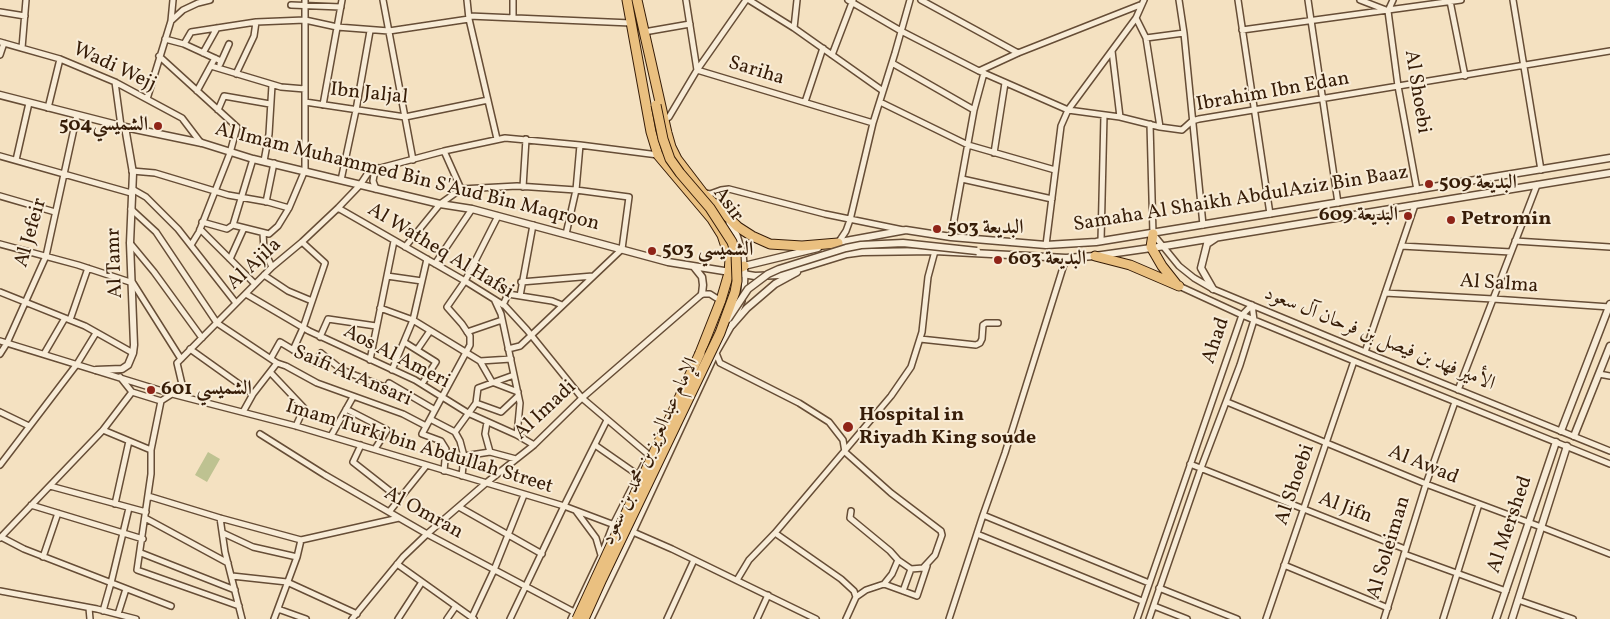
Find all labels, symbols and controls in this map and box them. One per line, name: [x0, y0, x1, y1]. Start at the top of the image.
street label: Wadi Wejj: [69, 38, 159, 98]
street label: Al Shoebi: [1398, 49, 1434, 135]
street label: Sariha: [725, 52, 787, 92]
street label: Ibrahim Ibn Edan: [1195, 68, 1351, 118]
street label: Ibn Jaljal: [329, 79, 409, 111]
place label: الشميسي504: [59, 114, 148, 138]
street label: Al Imam Muhammed Bin S'Aud Bin Maqroon: [212, 119, 602, 237]
marker: الشميسي504: [152, 120, 164, 132]
street label: Samaha Al Shaikh AbdulAziz Bin Baaz: [1072, 162, 1410, 238]
place label: البديعة 509: [1439, 172, 1517, 196]
marker: البديعة 509: [1423, 178, 1435, 190]
street label: Asir: [706, 183, 748, 227]
street label: Al Jefeir: [11, 196, 53, 270]
street label: Al Watheq Al Hafsi: [363, 199, 517, 305]
place label: البديعة 609: [1319, 204, 1398, 228]
place label: Petromin: [1461, 208, 1552, 232]
marker: البديعة 609: [1402, 210, 1414, 222]
marker: Petromin: [1445, 214, 1457, 226]
place label: البديعة 503: [947, 217, 1024, 241]
marker: البديعة 503: [931, 223, 943, 235]
street label: Al Tamr: [103, 227, 129, 299]
street label: Al Ajila: [223, 234, 287, 296]
place label: الشميسي 503: [662, 239, 753, 263]
marker: الشميسي 503: [646, 245, 658, 257]
place label: البديعة 603: [1008, 248, 1086, 272]
marker: البديعة 603: [992, 254, 1004, 266]
street label: Al Salma: [1459, 270, 1539, 300]
street label: الأمير فهد بن فيصل بن فرحان آل سعود: [1260, 283, 1498, 397]
street label: Ahad: [1198, 315, 1236, 367]
street label: Aos Al Ameri: [339, 321, 453, 395]
street label: Saifi Al Ansari: [289, 341, 415, 413]
street label: الإمام عبدالعزيز بن محمد بن سعود: [597, 354, 705, 550]
street label: Al Imadi: [510, 376, 582, 446]
place label: الشميسي 601: [161, 378, 252, 402]
marker: الشميسي 601: [145, 384, 157, 396]
street label: Imam Turki bin Abdullah Street: [282, 396, 556, 500]
place label: Hospital in Riyadh King soude: [859, 404, 1036, 451]
marker: Hospital in Riyadh King soude: [841, 420, 855, 434]
street label: Al Shoebi: [1271, 441, 1321, 529]
street label: Al Awad: [1384, 441, 1462, 491]
street label: Al Mershed: [1483, 473, 1539, 577]
street label: Al Omran: [379, 482, 467, 546]
street label: Al Jifn: [1315, 488, 1375, 530]
street label: Al Soleiman: [1363, 494, 1417, 602]

